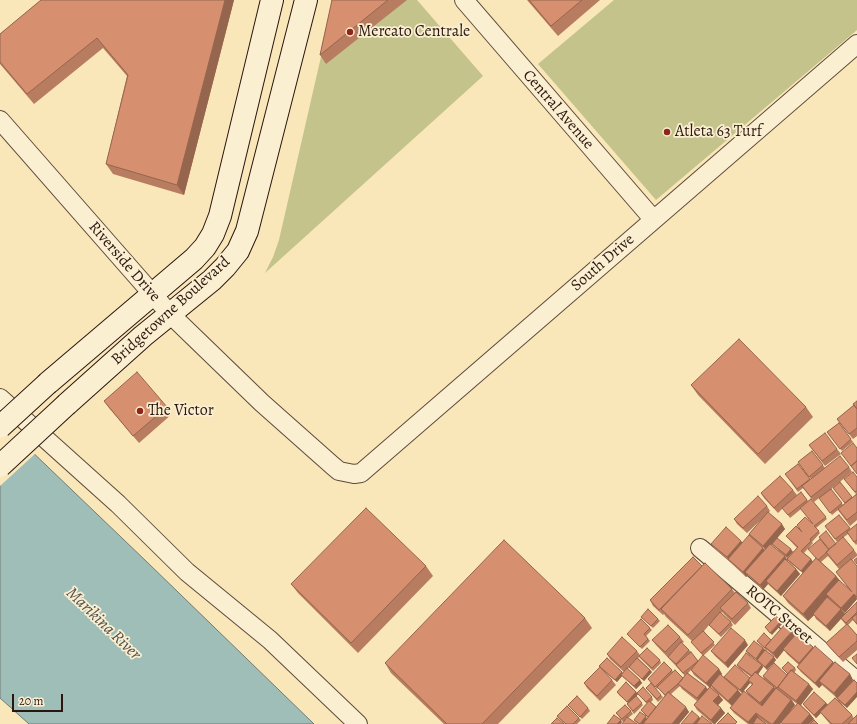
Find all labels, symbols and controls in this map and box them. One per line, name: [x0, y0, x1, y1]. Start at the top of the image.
place label: Mercato Centrale: [358, 22, 470, 42]
marker: Mercato Centrale: [345, 27, 355, 37]
street label: Central Avenue: [518, 66, 598, 154]
place label: Atleta 63 Turf: [675, 122, 762, 142]
marker: Atleta 63 Turf: [662, 127, 672, 137]
street label: Riverside Drive: [84, 218, 164, 306]
street label: South Drive: [567, 230, 639, 296]
street label: Bridgetowne Boulevard: [108, 253, 234, 369]
place label: The Victor: [148, 401, 214, 421]
marker: The Victor: [135, 406, 145, 416]
street label: ROTC Street: [742, 581, 816, 649]
water label: Marikina River: [61, 583, 145, 665]
scale bar: [14, 686, 65, 712]
text: 20 m: [19, 693, 43, 709]

